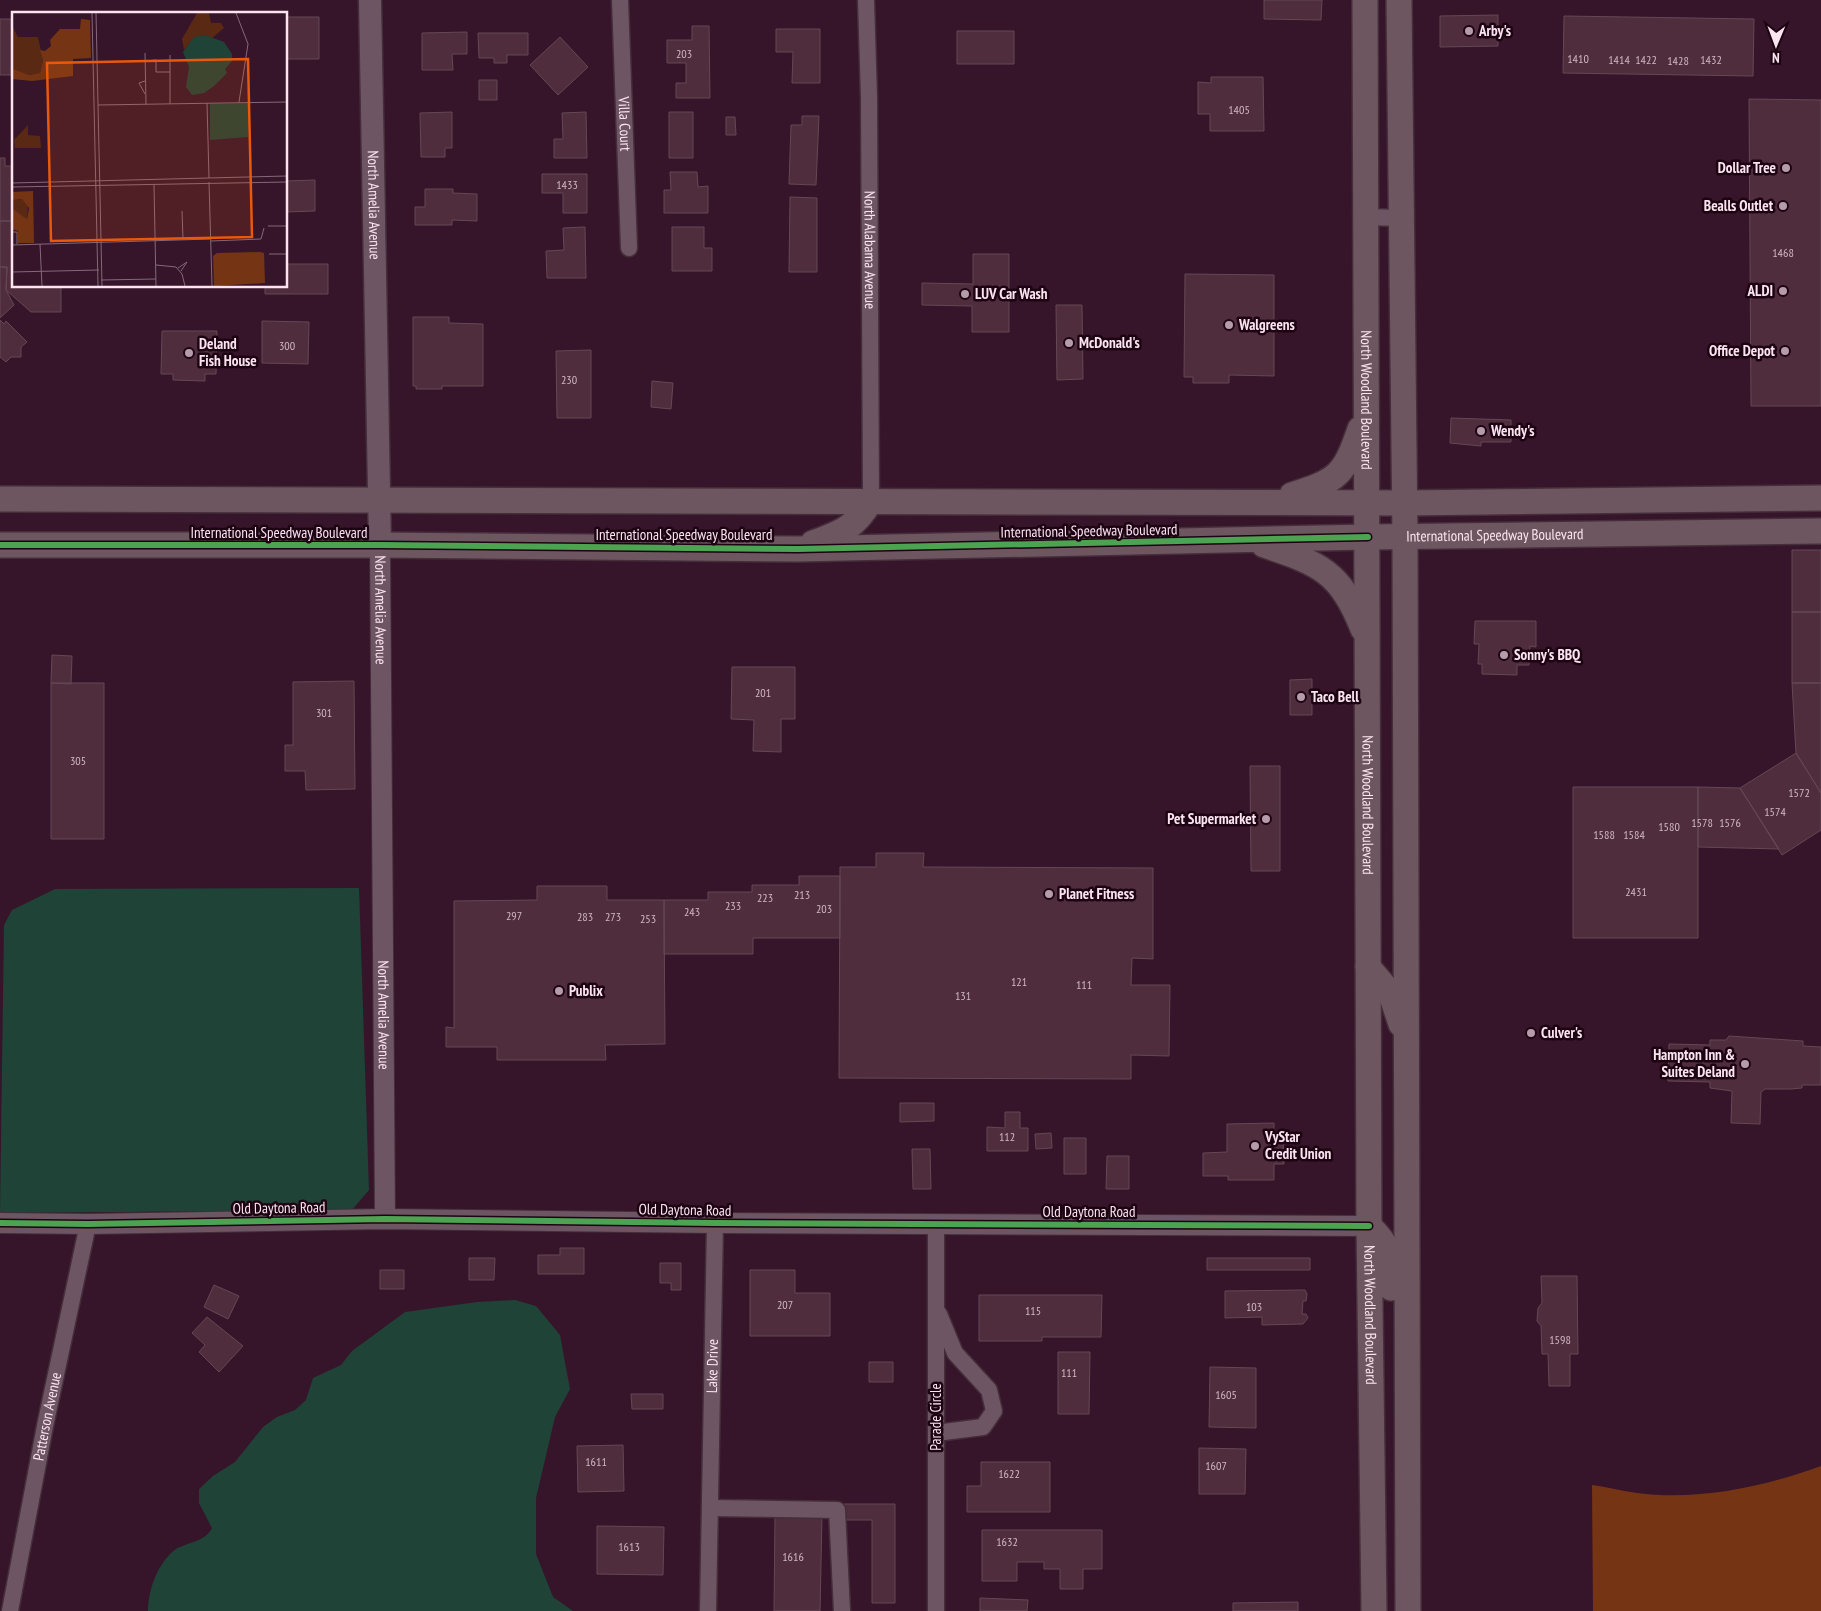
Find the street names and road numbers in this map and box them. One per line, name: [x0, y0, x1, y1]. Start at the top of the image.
street label: Villa Court: [614, 95, 635, 151]
street label: North Amelia Avenue: [364, 150, 385, 260]
street label: North Alabama Avenue: [860, 191, 880, 309]
street label: North Woodland Boulevard: [1357, 330, 1377, 470]
street label: International Speedway Boulevard: [1000, 519, 1178, 542]
street label: International Speedway Boulevard: [191, 523, 367, 542]
street label: International Speedway Boulevard: [1406, 524, 1584, 545]
street label: International Speedway Boulevard: [596, 525, 772, 544]
street label: North Amelia Avenue: [371, 555, 391, 665]
street label: North Woodland Boulevard: [1358, 735, 1378, 875]
street label: North Amelia Avenue: [374, 960, 394, 1070]
street label: Old Daytona Road: [232, 1197, 326, 1218]
street label: Old Daytona Road: [638, 1199, 732, 1220]
street label: Old Daytona Road: [1043, 1202, 1135, 1221]
street label: North Woodland Boulevard: [1360, 1245, 1381, 1385]
street label: Lake Drive: [702, 1339, 722, 1393]
street label: Patterson Avenue: [29, 1370, 65, 1462]
street label: Parade Circle: [926, 1383, 945, 1451]

